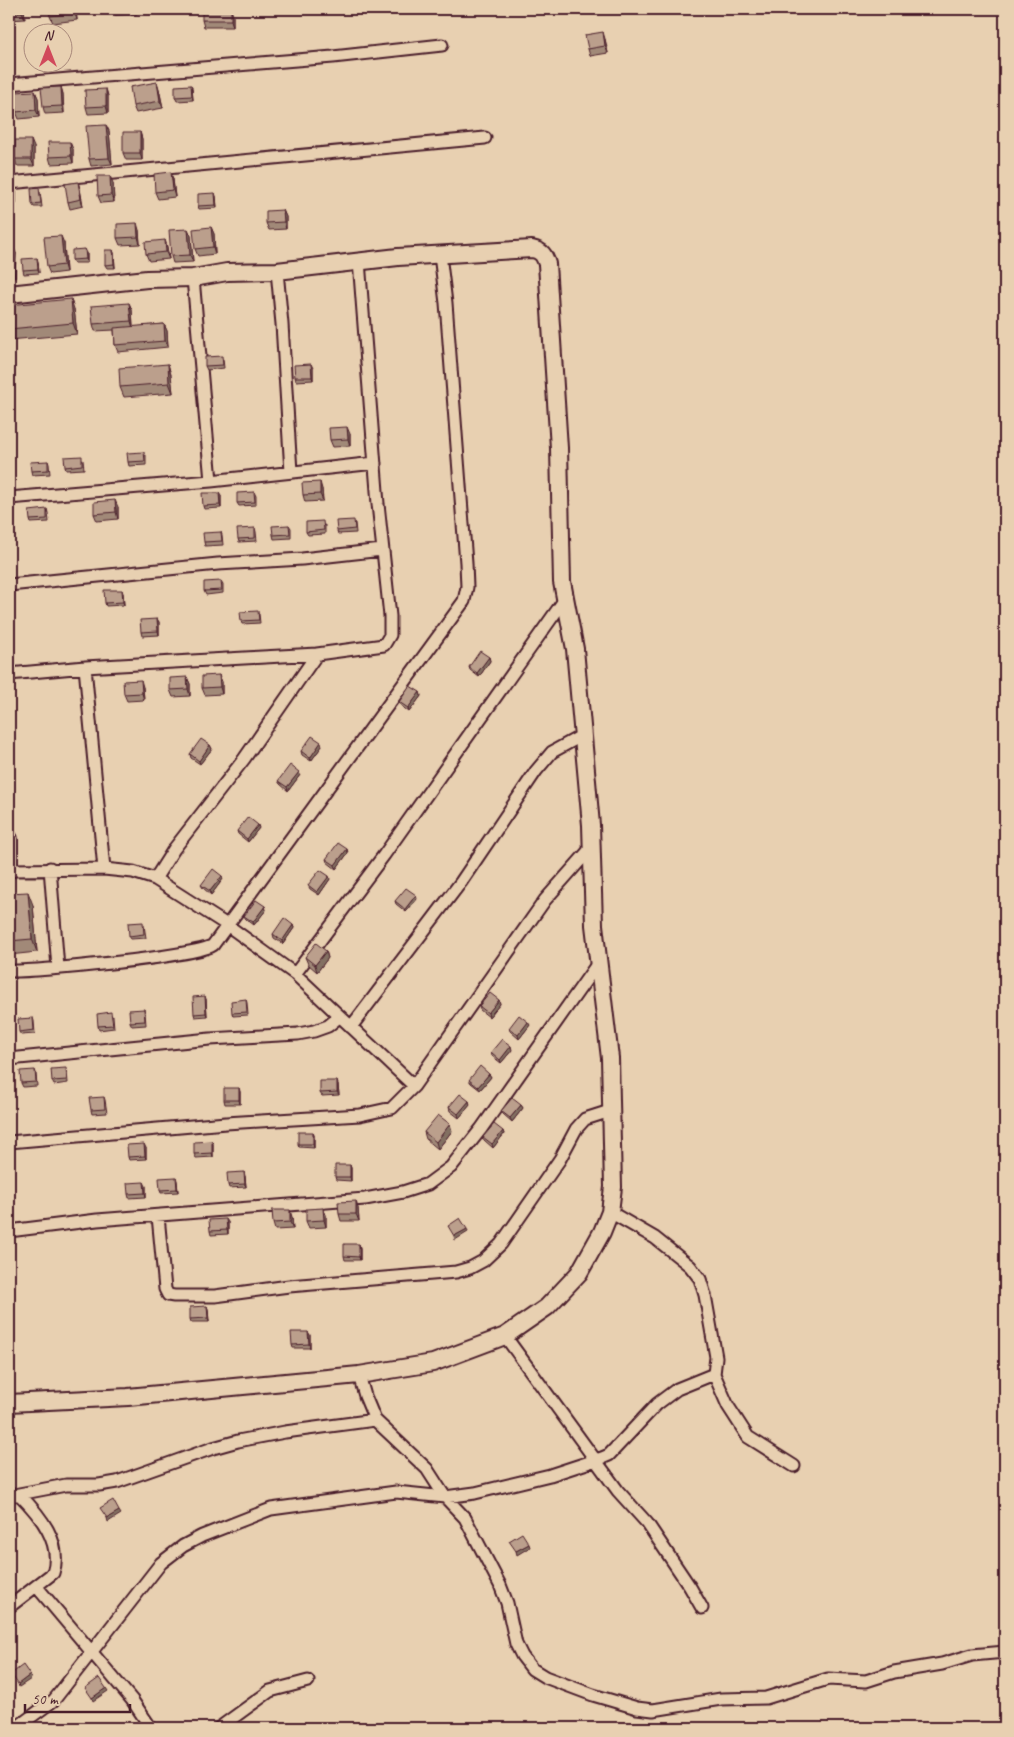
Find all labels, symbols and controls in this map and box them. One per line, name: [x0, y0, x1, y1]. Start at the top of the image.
north arrow: [22, 22, 72, 72]
text: N: [44, 27, 55, 44]
scale bar: [25, 1682, 130, 1714]
text: 50 m: [32, 1690, 59, 1709]

